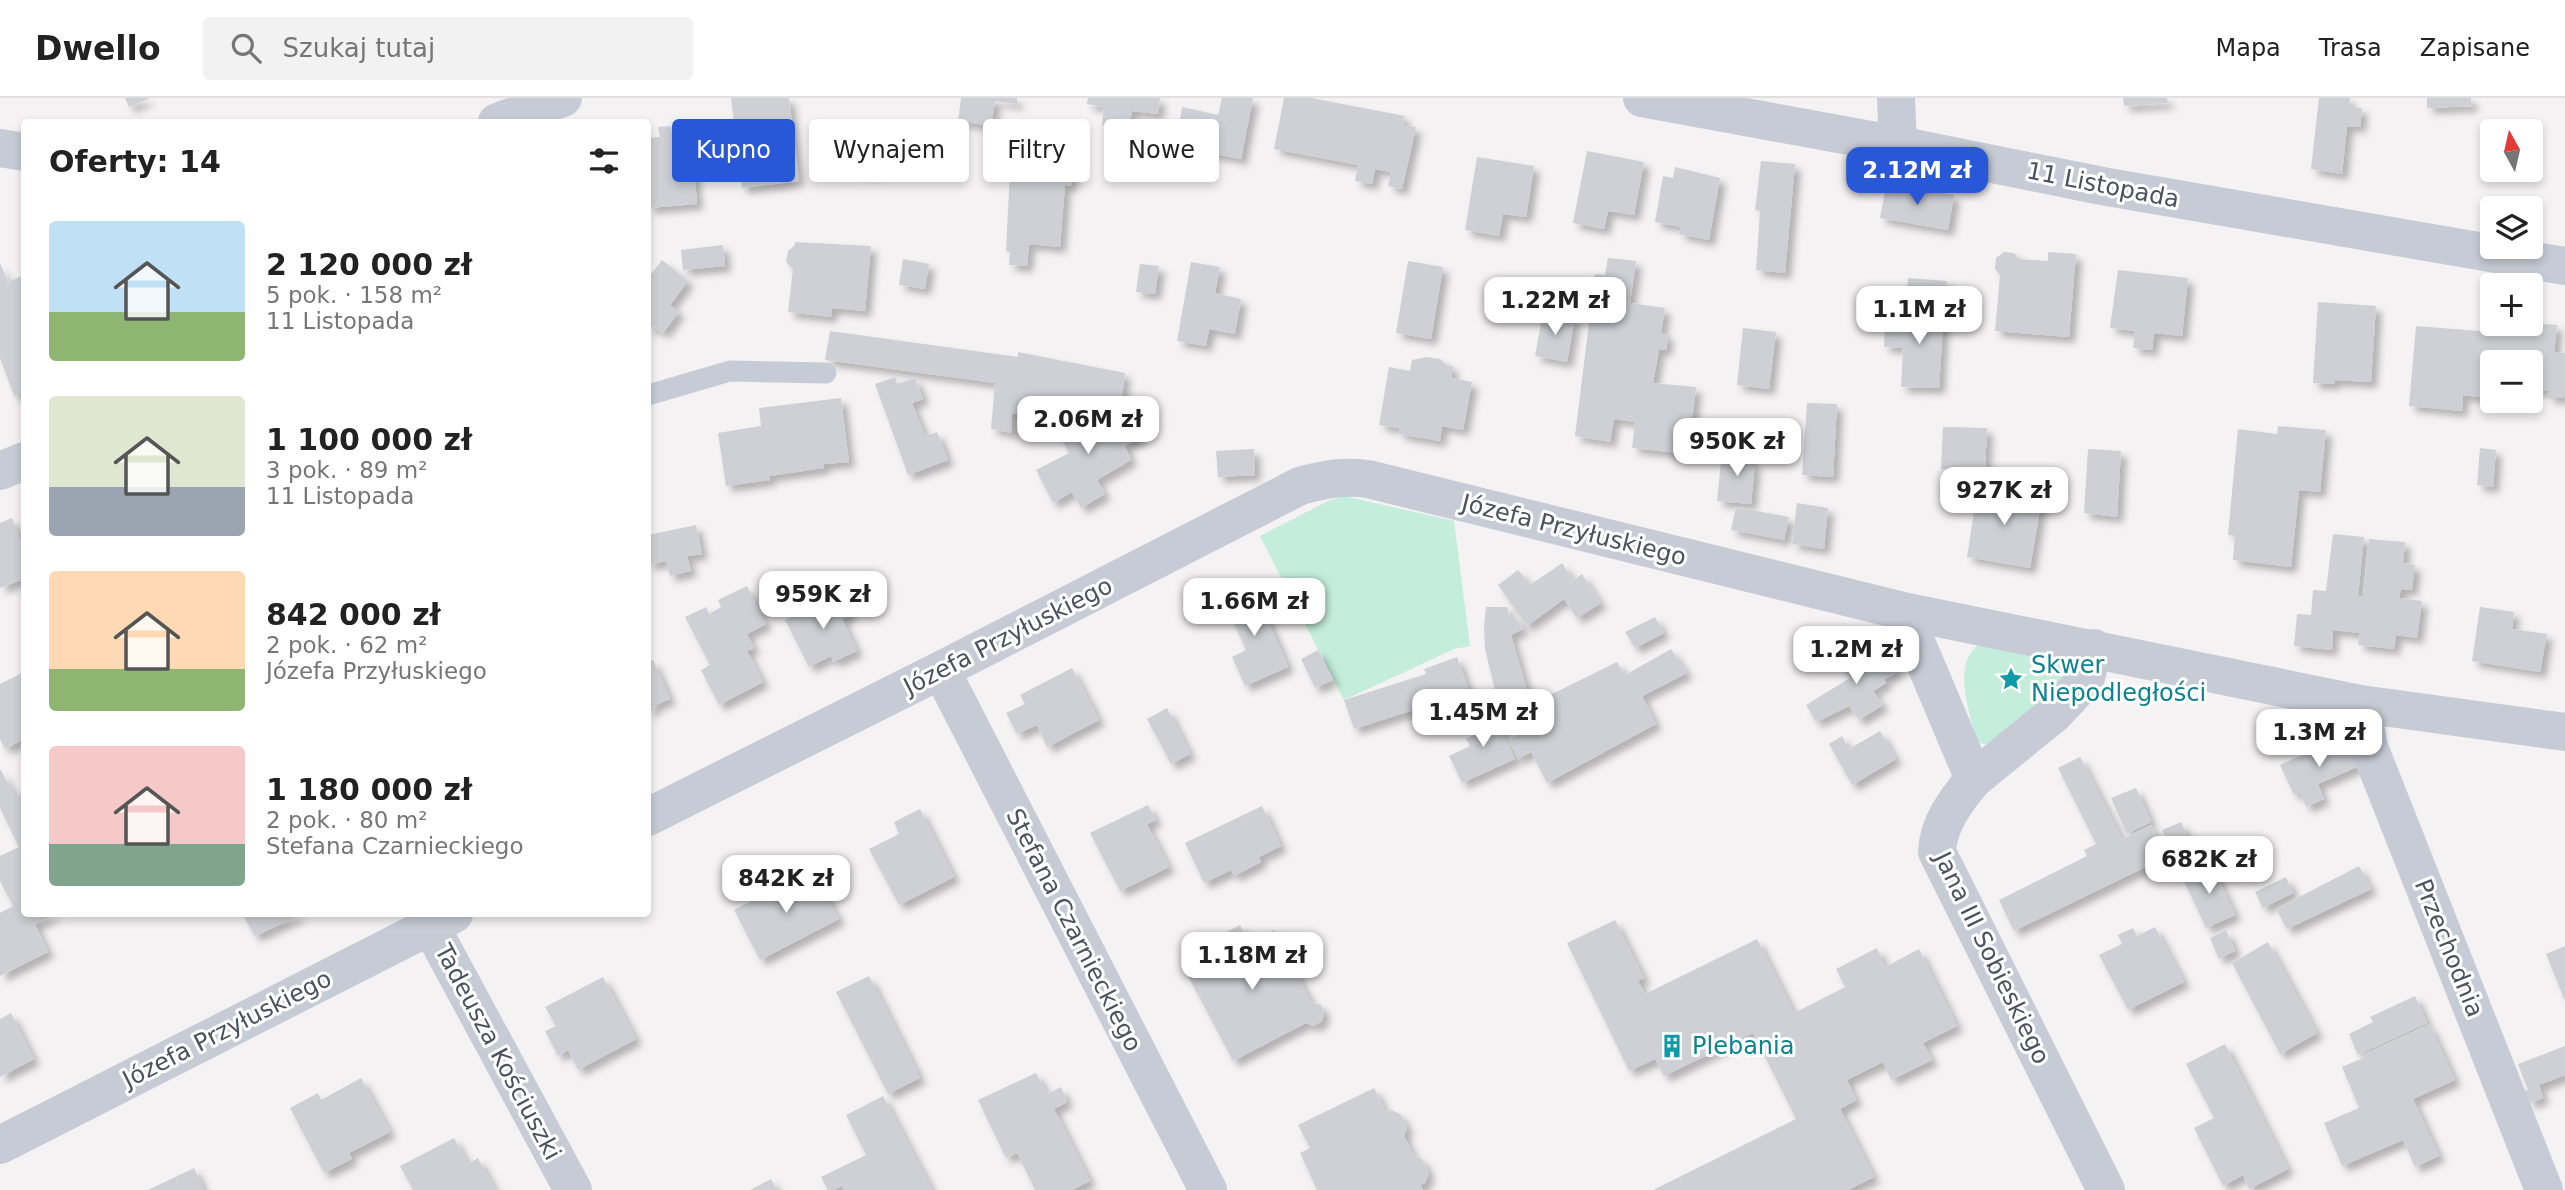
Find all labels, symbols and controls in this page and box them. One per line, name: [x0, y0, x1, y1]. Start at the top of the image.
search box: [203, 17, 693, 80]
text: Dwello: [35, 29, 161, 68]
icon: search: [227, 29, 265, 67]
text: Szukaj tutaj: [283, 33, 435, 63]
text: Mapa: [2215, 34, 2281, 62]
text: Trasa: [2319, 34, 2382, 62]
text: Zapisane: [2420, 34, 2530, 62]
chip: Kupno: [672, 119, 795, 182]
chip: Wynajem: [809, 119, 969, 182]
chip: Filtry: [983, 119, 1090, 182]
chip: Nowe: [1104, 119, 1219, 182]
north arrow: [2480, 119, 2543, 182]
map controls: [2480, 119, 2543, 413]
icon: filters: [585, 142, 623, 180]
text: Oferty: 14: [49, 144, 221, 179]
pin: 2.12M zł: [1845, 148, 1989, 207]
street label: 11 Listopada: [2024, 156, 2182, 214]
text: 2.12M zł: [1862, 157, 1972, 183]
button: layers: [2480, 196, 2543, 259]
text: 2 120 000 zł: [266, 247, 472, 282]
icon: home: [105, 249, 189, 333]
button: +: [2480, 273, 2543, 336]
pin: 1.22M zł: [1483, 278, 1627, 337]
text: 5 pok. · 158 m²: [266, 282, 442, 308]
pin: 1.1M zł: [1854, 286, 1984, 346]
text: 1.22M zł: [1500, 287, 1610, 313]
text: 1.1M zł: [1872, 296, 1966, 322]
text: 11 Listopada: [266, 308, 414, 334]
button: −: [2480, 350, 2543, 413]
pin: 2.06M zł: [1016, 396, 1160, 456]
text: 2.06M zł: [1033, 406, 1143, 432]
pin: 950K zł: [1672, 418, 1802, 478]
text: 1 100 000 zł: [266, 422, 472, 457]
icon: home: [105, 424, 189, 508]
text: 950K zł: [1689, 428, 1785, 454]
text: 3 pok. · 89 m²: [266, 457, 427, 483]
pin: 927K zł: [1939, 468, 2069, 527]
text: 927K zł: [1956, 477, 2052, 503]
text: 11 Listopada: [266, 483, 414, 509]
street label: Józefa Przyłuskiego: [1457, 488, 1689, 571]
street label: Józefa Przyłuskiego: [897, 571, 1117, 702]
pin: 959K zł: [758, 572, 888, 631]
pin: 1.66M zł: [1182, 578, 1326, 638]
text: 959K zł: [775, 581, 871, 607]
text: 1.66M zł: [1199, 588, 1309, 614]
text: 842 000 zł: [266, 597, 441, 632]
icon: home: [105, 599, 189, 683]
pin: 1.2M zł: [1791, 626, 1921, 686]
text: 2 pok. · 62 m²: [266, 632, 427, 658]
text: 1.2M zł: [1809, 636, 1903, 662]
place label: Skwer Niepodległości: [2031, 651, 2206, 707]
text: Józefa Przyłuskiego: [266, 658, 487, 684]
place icon: Skwer Niepodległości: [1997, 665, 2025, 693]
pin: 1.45M zł: [1411, 690, 1555, 749]
text: 1.45M zł: [1428, 699, 1538, 725]
pin: 1.3M zł: [2254, 710, 2384, 769]
text: 1.3M zł: [2272, 719, 2366, 745]
text: 1 180 000 zł: [266, 772, 472, 807]
icon: home: [105, 774, 189, 858]
street label: Stefana Czarnieckiego: [1001, 804, 1147, 1056]
text: 2 pok. · 80 m²: [266, 807, 427, 833]
text: Stefana Czarnieckiego: [266, 833, 524, 859]
pin: 682K zł: [2144, 836, 2274, 896]
street label: Jana III Sobieskiego: [1928, 846, 2056, 1069]
text: 682K zł: [2161, 846, 2257, 872]
pin: 842K zł: [721, 856, 851, 915]
text: 842K zł: [738, 865, 834, 891]
street label: Przechodnia: [2409, 875, 2489, 1021]
pin: 1.18M zł: [1180, 932, 1324, 992]
street label: Tadeusza Kościuszki: [429, 938, 567, 1165]
text: 1.18M zł: [1197, 942, 1307, 968]
street label: Józefa Przyłuskiego: [116, 964, 336, 1095]
building icon: Plebania: [1658, 1032, 1686, 1060]
place label: Plebania: [1692, 1032, 1794, 1060]

